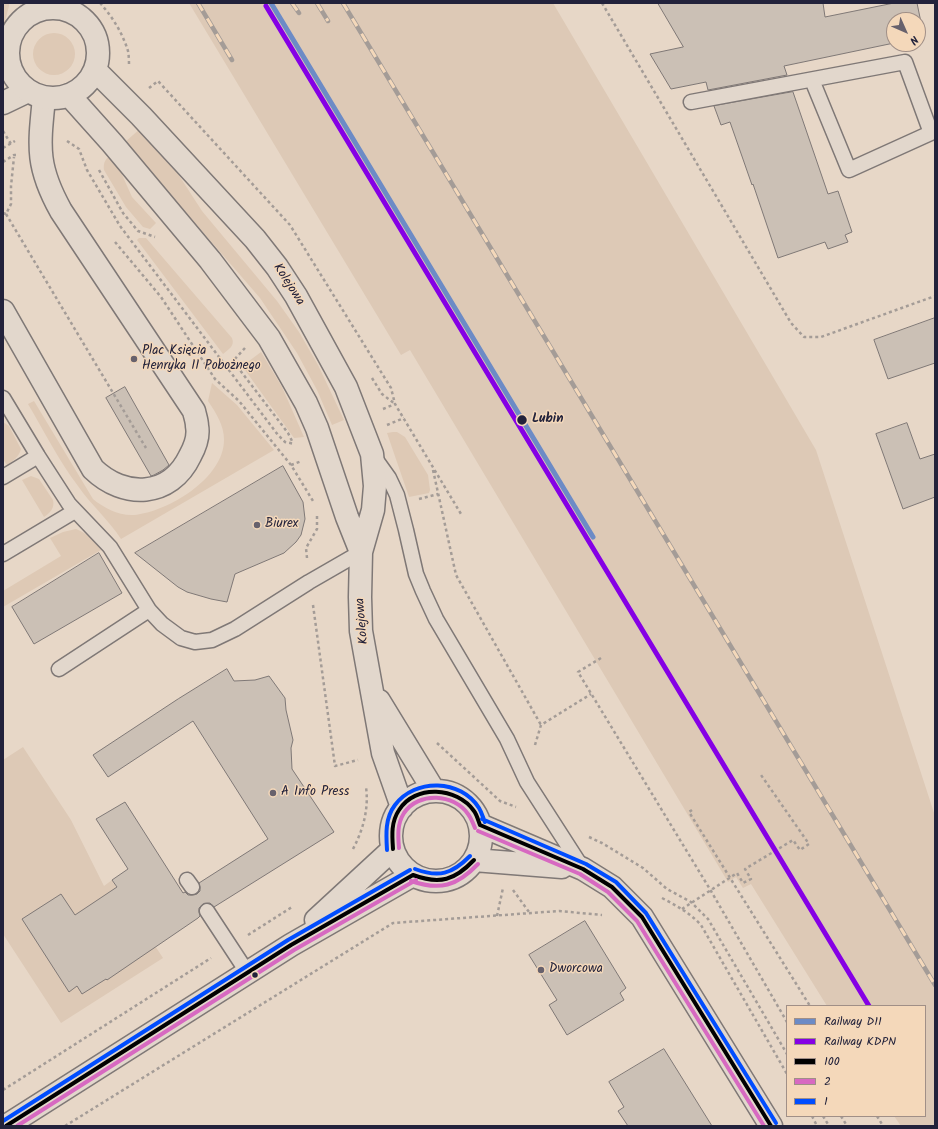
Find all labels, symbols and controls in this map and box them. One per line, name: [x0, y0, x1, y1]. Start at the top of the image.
north arrow: [886, 12, 926, 52]
text: N: [905, 31, 923, 49]
street label: Kolejowa: [269, 261, 307, 309]
place label: Plac Księcia Henryka II Pobożnego: [142, 344, 261, 375]
marker: Plac Księcia Henryka II Pobożnego: [129, 354, 139, 364]
place label: Lubin: [532, 412, 563, 428]
marker: Lubin: [515, 413, 529, 427]
place label: Biurex: [265, 517, 298, 533]
marker: Biurex: [252, 520, 262, 530]
street label: Kolejowa: [353, 597, 373, 645]
place label: A Info Press: [281, 785, 349, 801]
marker: A Info Press: [268, 788, 278, 798]
place label: Dworcowa: [549, 962, 603, 978]
marker: Dworcowa: [536, 965, 546, 975]
unlabelled marker: [250, 970, 260, 980]
legend: [786, 1005, 926, 1117]
text: Railway D11: [824, 1012, 882, 1031]
text: Railway KDPN: [824, 1032, 896, 1051]
text: 100: [824, 1052, 840, 1071]
text: 2: [824, 1072, 831, 1091]
text: 1: [824, 1092, 828, 1111]

